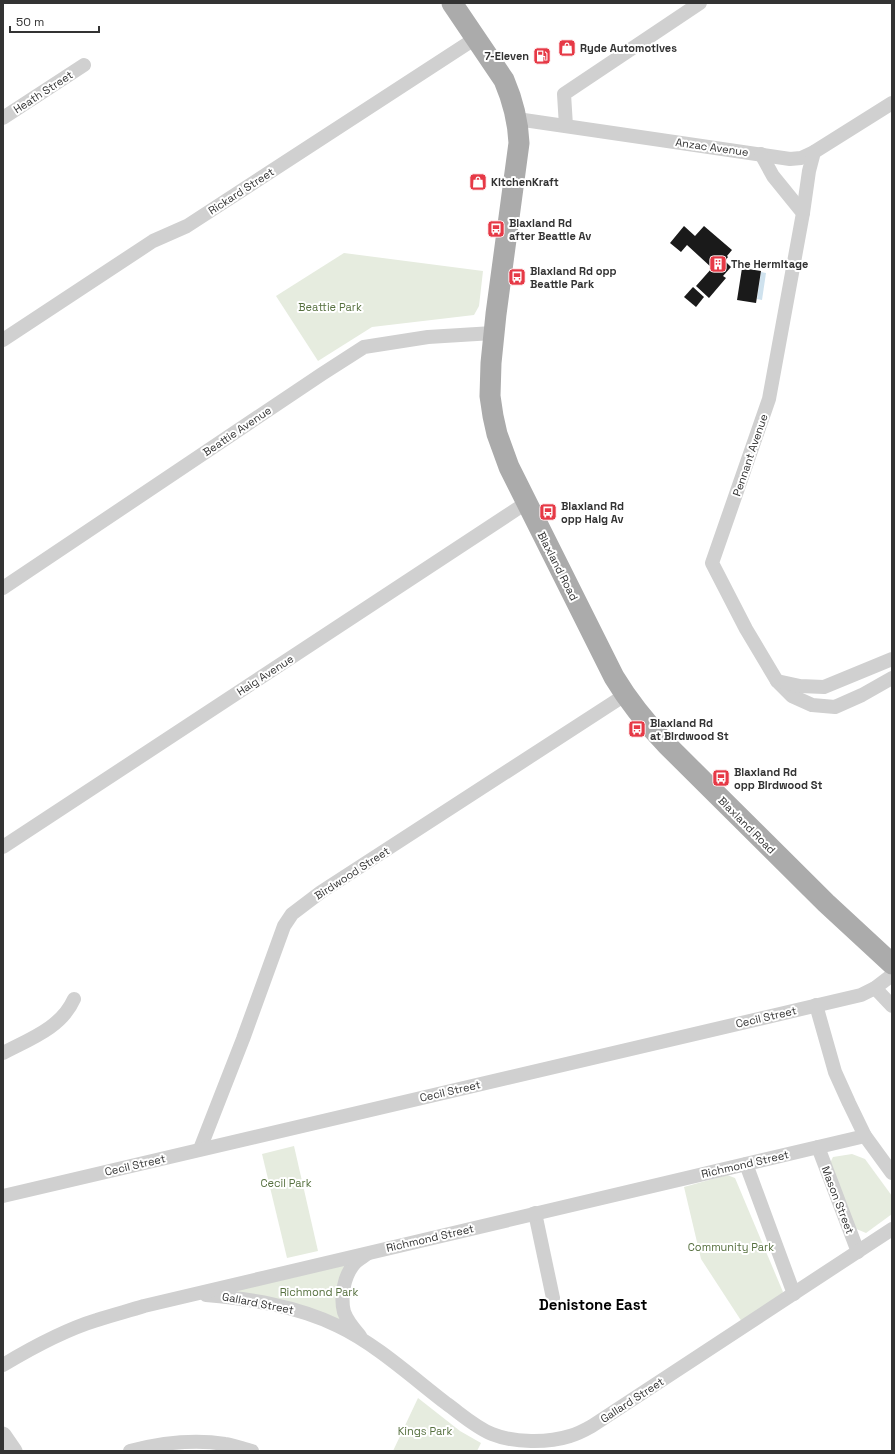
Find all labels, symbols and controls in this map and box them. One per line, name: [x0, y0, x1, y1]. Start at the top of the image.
scale bar: [10, 8, 99, 34]
text: 50 m: [16, 14, 44, 30]
shop icon: Ryde Automotives: [557, 38, 577, 58]
place label: Ryde Automotives: [580, 41, 677, 55]
fuel station icon: 7-Eleven: [532, 46, 552, 66]
place label: 7-Eleven: [484, 49, 529, 63]
street label: Heath Street: [11, 68, 75, 116]
street label: Anzac Avenue: [675, 135, 749, 159]
street label: Rickard Street: [205, 164, 277, 218]
shop icon: KitchenKraft: [468, 172, 488, 192]
place label: KitchenKraft: [491, 175, 559, 189]
place label: Blaxland Rd after Beattie Av: [509, 216, 591, 243]
bus stop icon: Blaxland Rd after Beattie Av: [486, 219, 506, 239]
building icon: The Hermitage: [708, 254, 728, 274]
place label: The Hermitage: [731, 257, 808, 271]
place label: Blaxland Rd opp Beattie Park: [530, 264, 617, 291]
bus stop icon: Blaxland Rd opp Beattie Park: [507, 267, 527, 287]
park label: Beattie Park: [298, 300, 362, 314]
street label: Beattie Avenue: [200, 403, 274, 459]
street label: Pennant Avenue: [729, 412, 771, 498]
place label: Blaxland Rd opp Haig Av: [561, 499, 624, 526]
bus stop icon: Blaxland Rd opp Haig Av: [538, 502, 558, 522]
street label: Blaxland Road: [535, 529, 581, 603]
street label: Haig Avenue: [234, 651, 296, 699]
place label: Blaxland Rd at Birdwood St: [650, 716, 729, 743]
bus stop icon: Blaxland Rd at Birdwood St: [627, 719, 647, 739]
place label: Blaxland Rd opp Birdwood St: [734, 765, 823, 792]
bus stop icon: Blaxland Rd opp Birdwood St: [711, 768, 731, 788]
street label: Blaxland Road: [715, 793, 779, 857]
street label: Birdwood Street: [312, 843, 392, 903]
street label: Cecil Street: [734, 1003, 798, 1031]
street label: Cecil Street: [418, 1077, 482, 1105]
street label: Richmond Street: [700, 1147, 790, 1181]
street label: Cecil Street: [103, 1151, 167, 1179]
street label: Mason Street: [819, 1164, 857, 1236]
park label: Cecil Park: [260, 1176, 312, 1190]
street label: Richmond Street: [385, 1221, 475, 1255]
park label: Community Park: [688, 1240, 774, 1254]
park label: Richmond Park: [280, 1285, 358, 1299]
street label: Gallard Street: [221, 1289, 295, 1317]
district label: Denistone East: [539, 1295, 647, 1314]
street label: Gallard Street: [598, 1374, 666, 1426]
park label: Kings Park: [398, 1424, 452, 1438]

